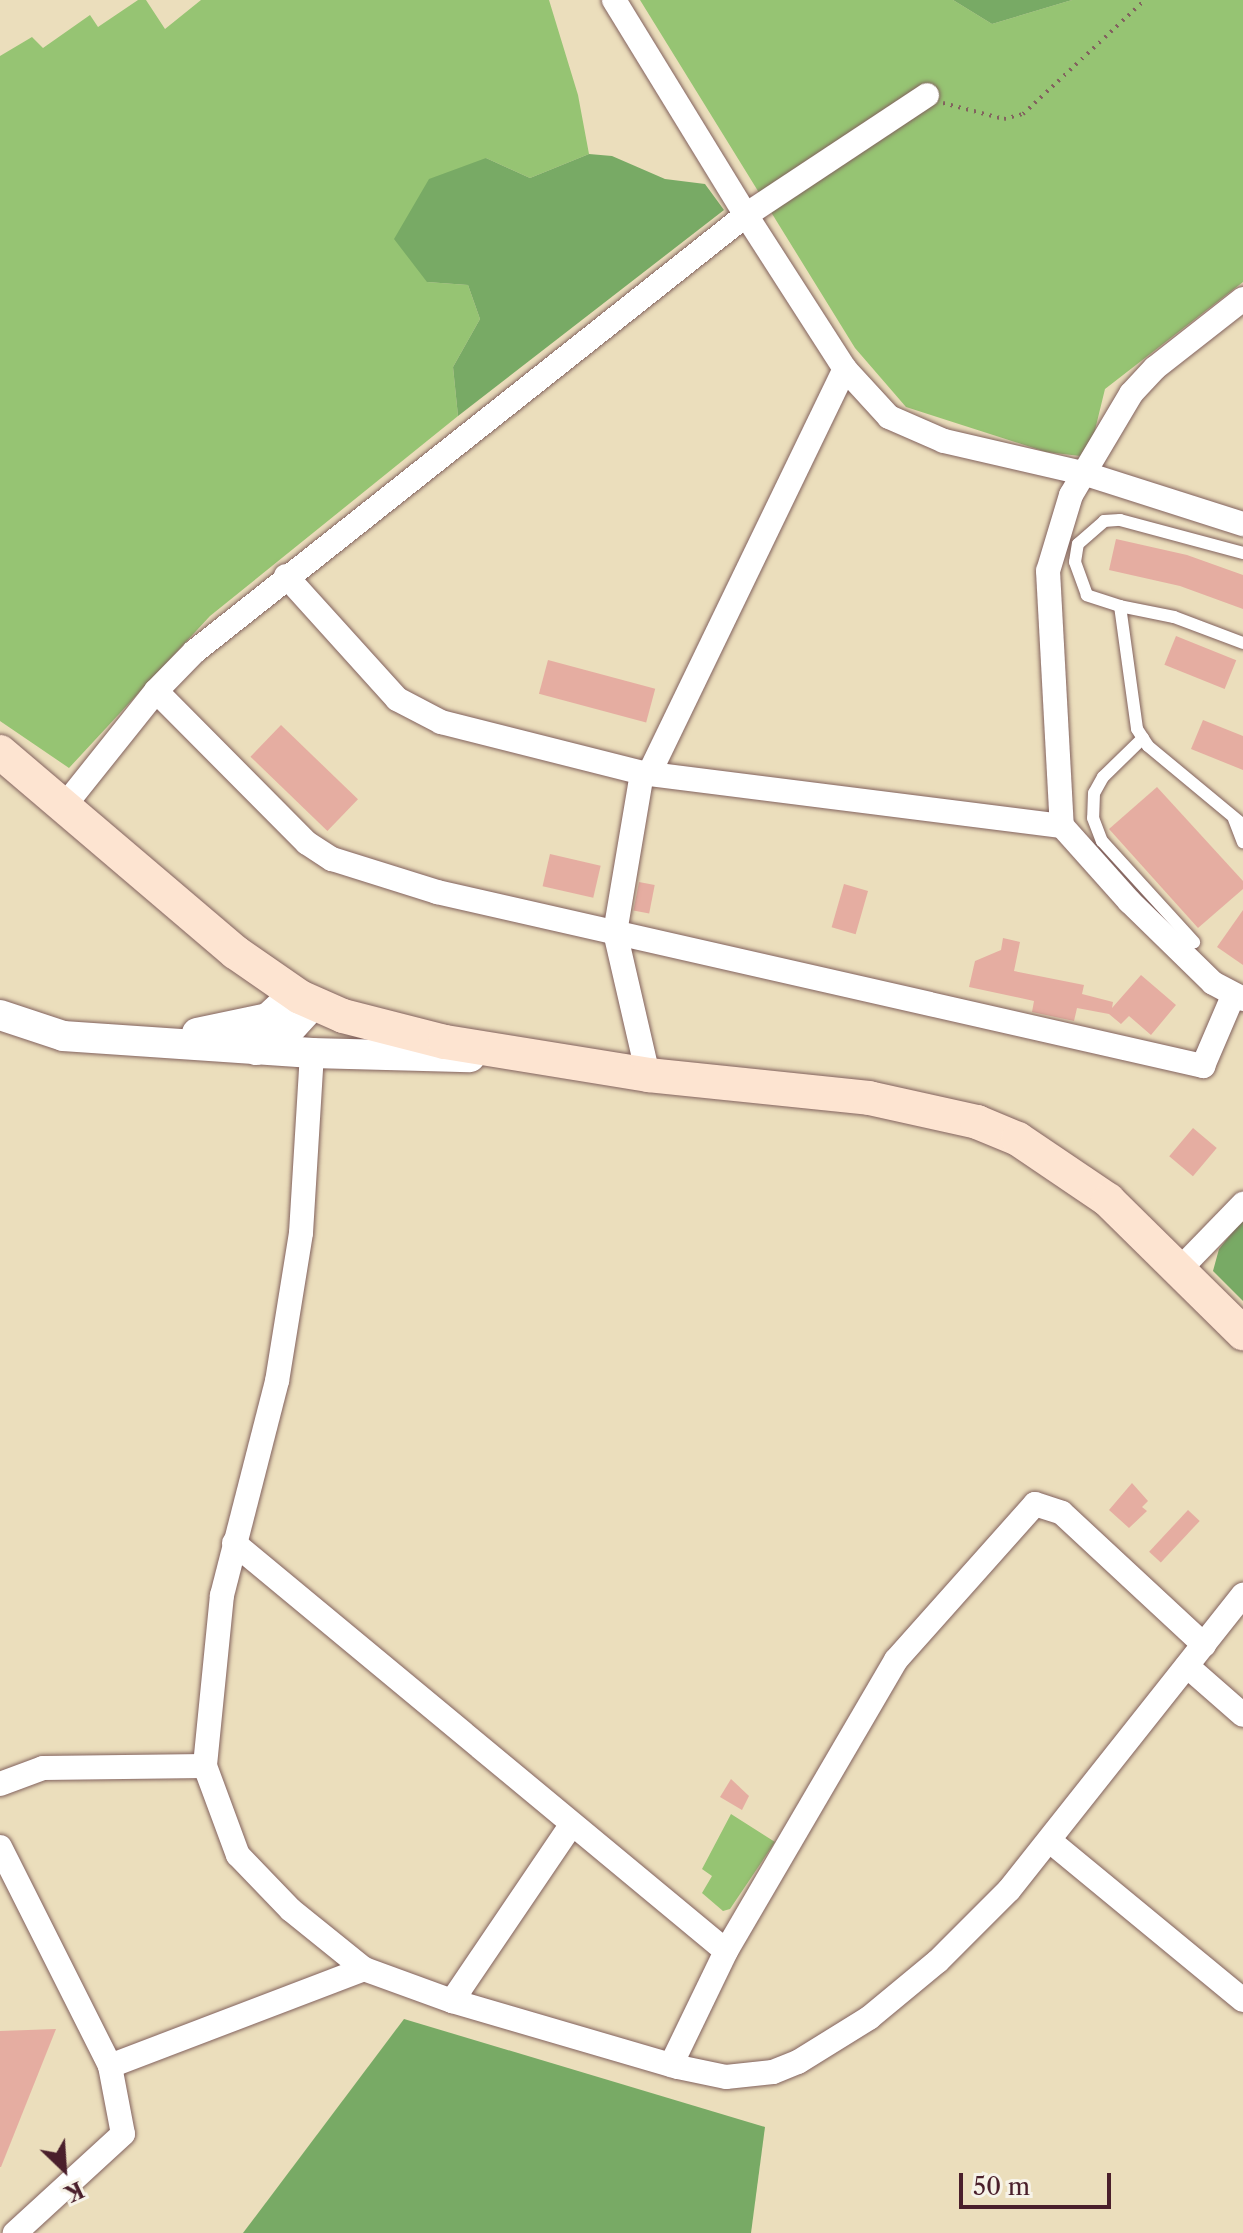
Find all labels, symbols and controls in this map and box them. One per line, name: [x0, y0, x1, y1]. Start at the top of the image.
north arrow: [24, 2129, 104, 2209]
scale bar: [963, 2157, 1115, 2207]
text: 50 m: [973, 2172, 1030, 2201]
text: K: [61, 2175, 88, 2207]

